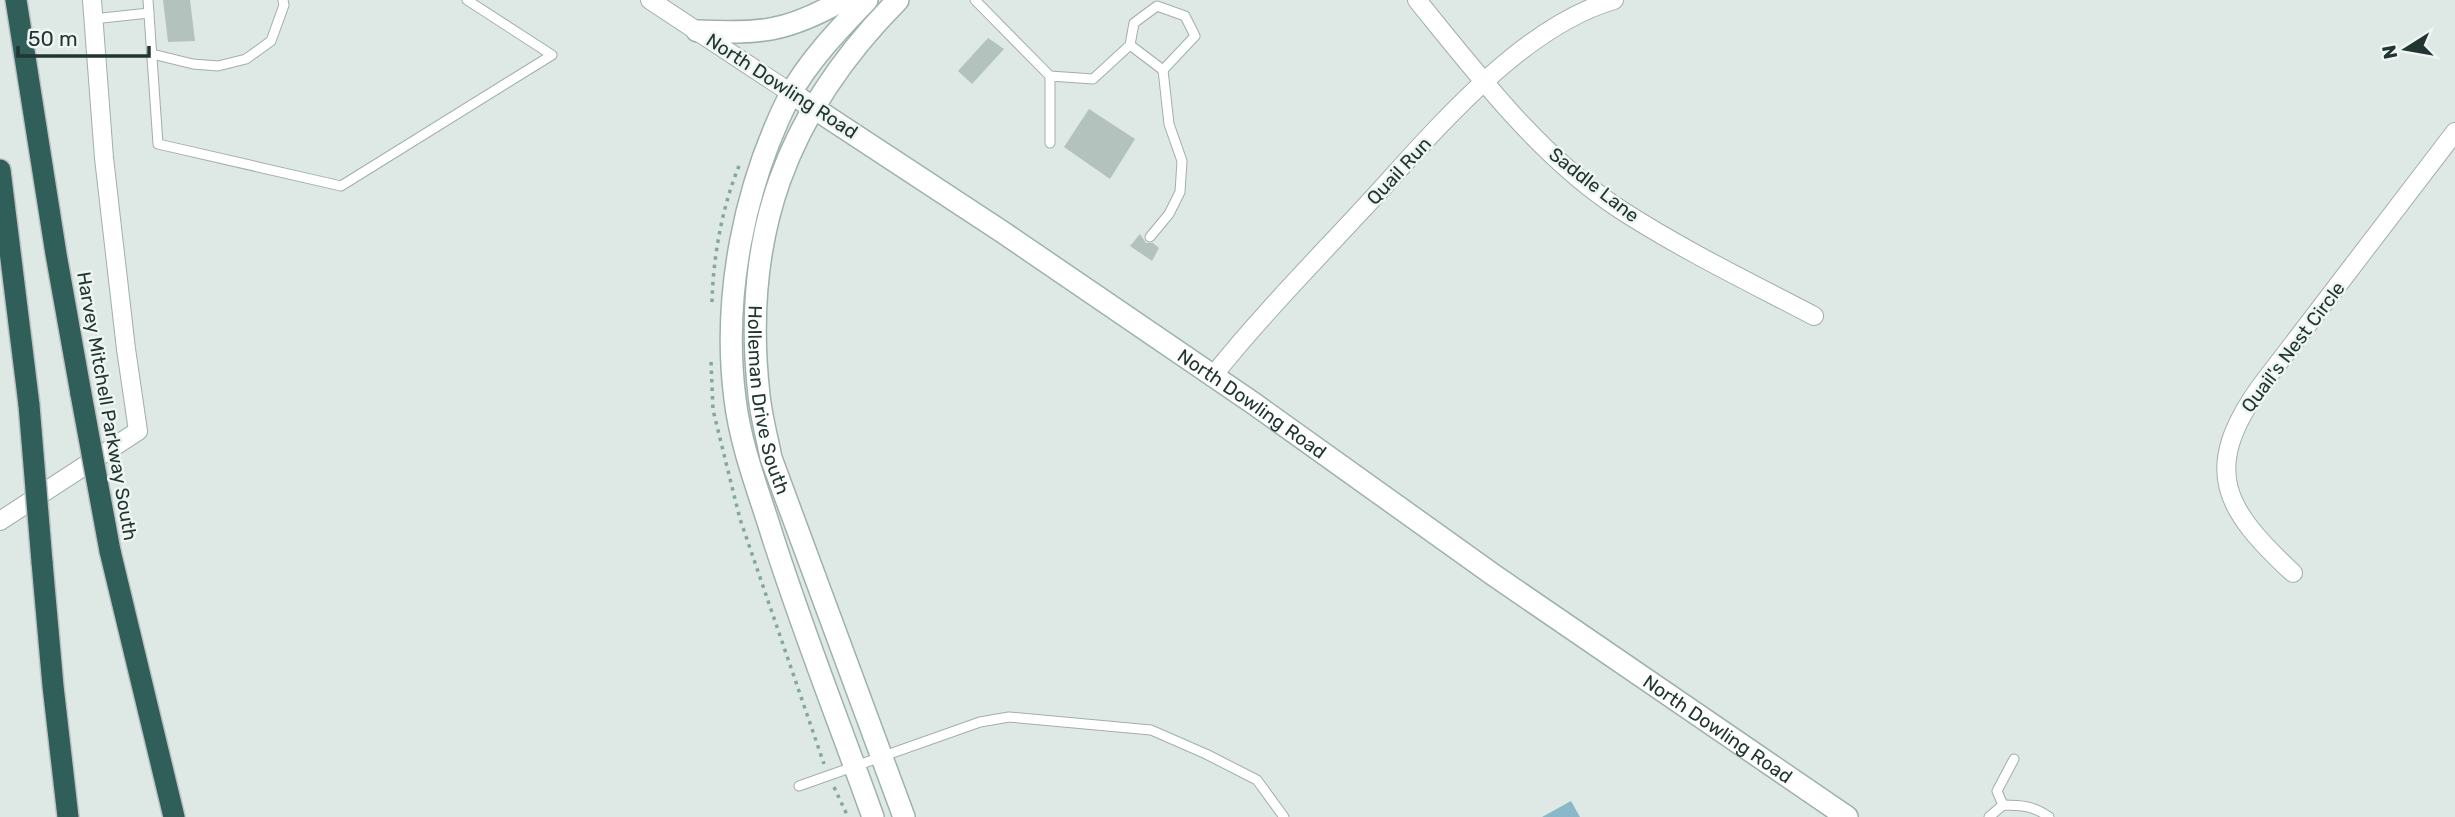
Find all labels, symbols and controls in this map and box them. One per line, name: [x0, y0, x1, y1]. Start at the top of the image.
scale bar: [18, 14, 149, 58]
north arrow: [2371, 14, 2441, 84]
text: 50 m: [28, 26, 78, 51]
street label: North Dowling Road: [702, 29, 862, 143]
text: N: [2377, 43, 2402, 61]
street label: Quail Run: [1362, 132, 1436, 210]
street label: Saddle Lane: [1544, 143, 1644, 227]
street label: Harvey Mitchell Parkway South: [72, 270, 142, 542]
street label: Quail's Nest Circle: [2236, 277, 2350, 417]
street label: Holleman Drive South: [744, 305, 795, 497]
street label: North Dowling Road: [1174, 344, 1331, 463]
street label: North Dowling Road: [1639, 669, 1797, 788]

